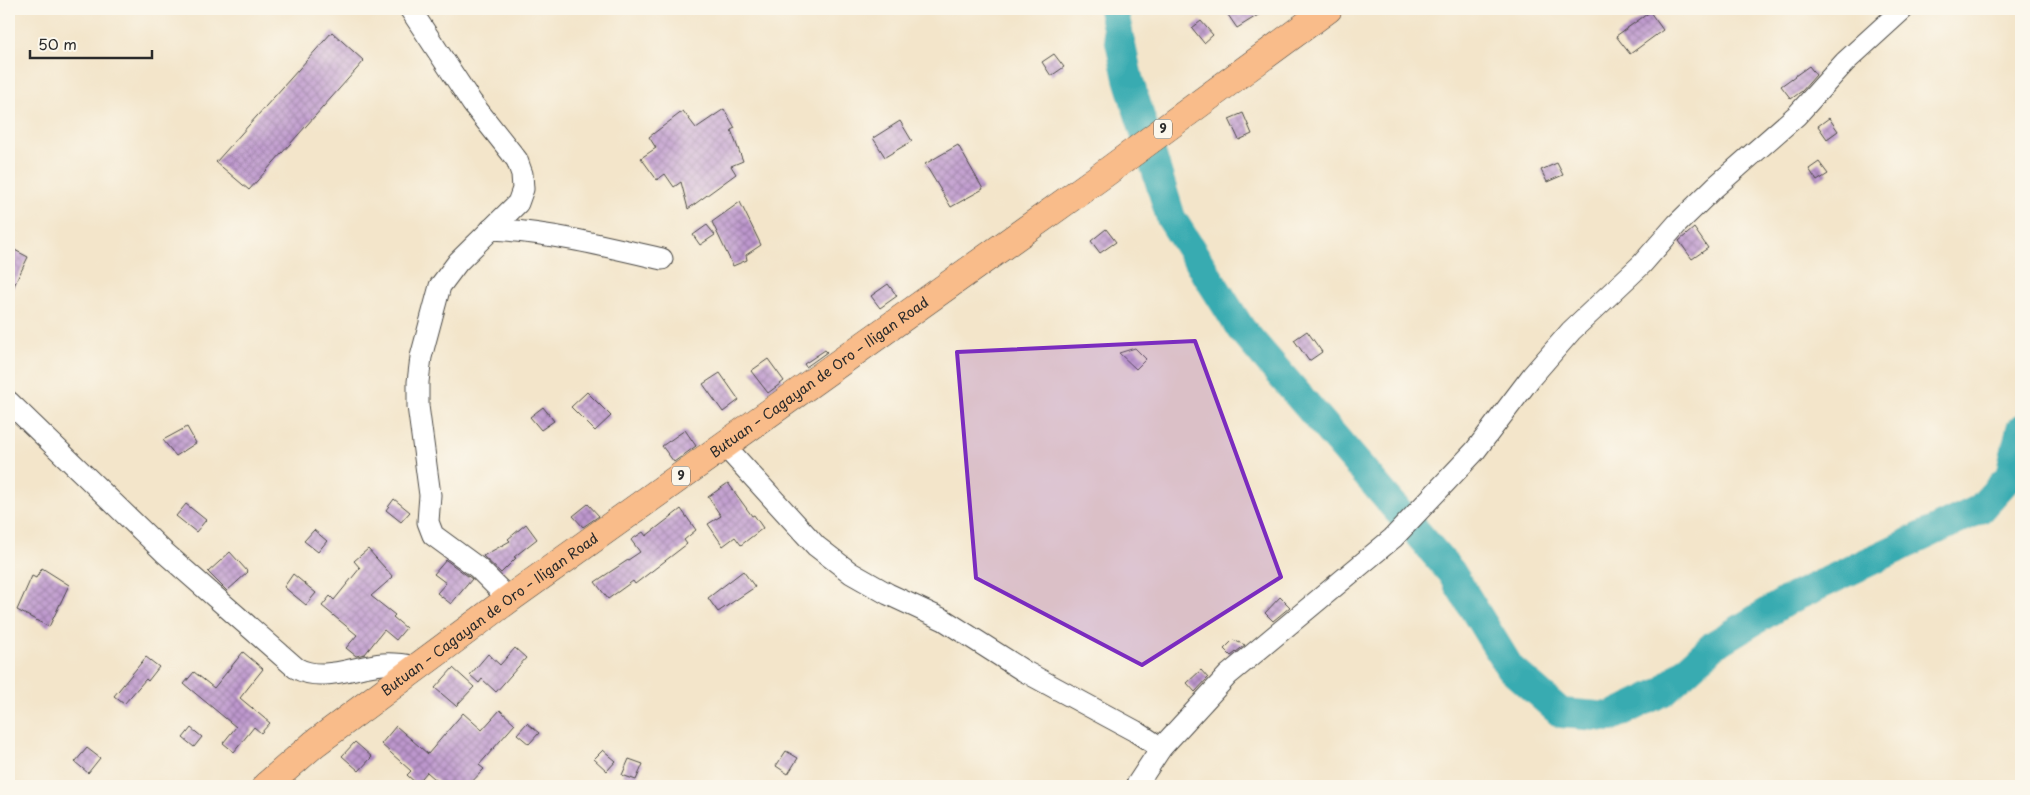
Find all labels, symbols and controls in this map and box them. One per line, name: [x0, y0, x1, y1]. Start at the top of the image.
scale bar: [30, 28, 152, 60]
text: 50 m: [38, 32, 77, 55]
road number: 9: [1154, 120, 1172, 138]
street label: Butuan – Cagayan de Oro – Iligan Road: [705, 292, 933, 462]
road number: 9: [672, 466, 690, 486]
street label: Butuan – Cagayan de Oro – Iligan Road: [376, 528, 602, 701]

